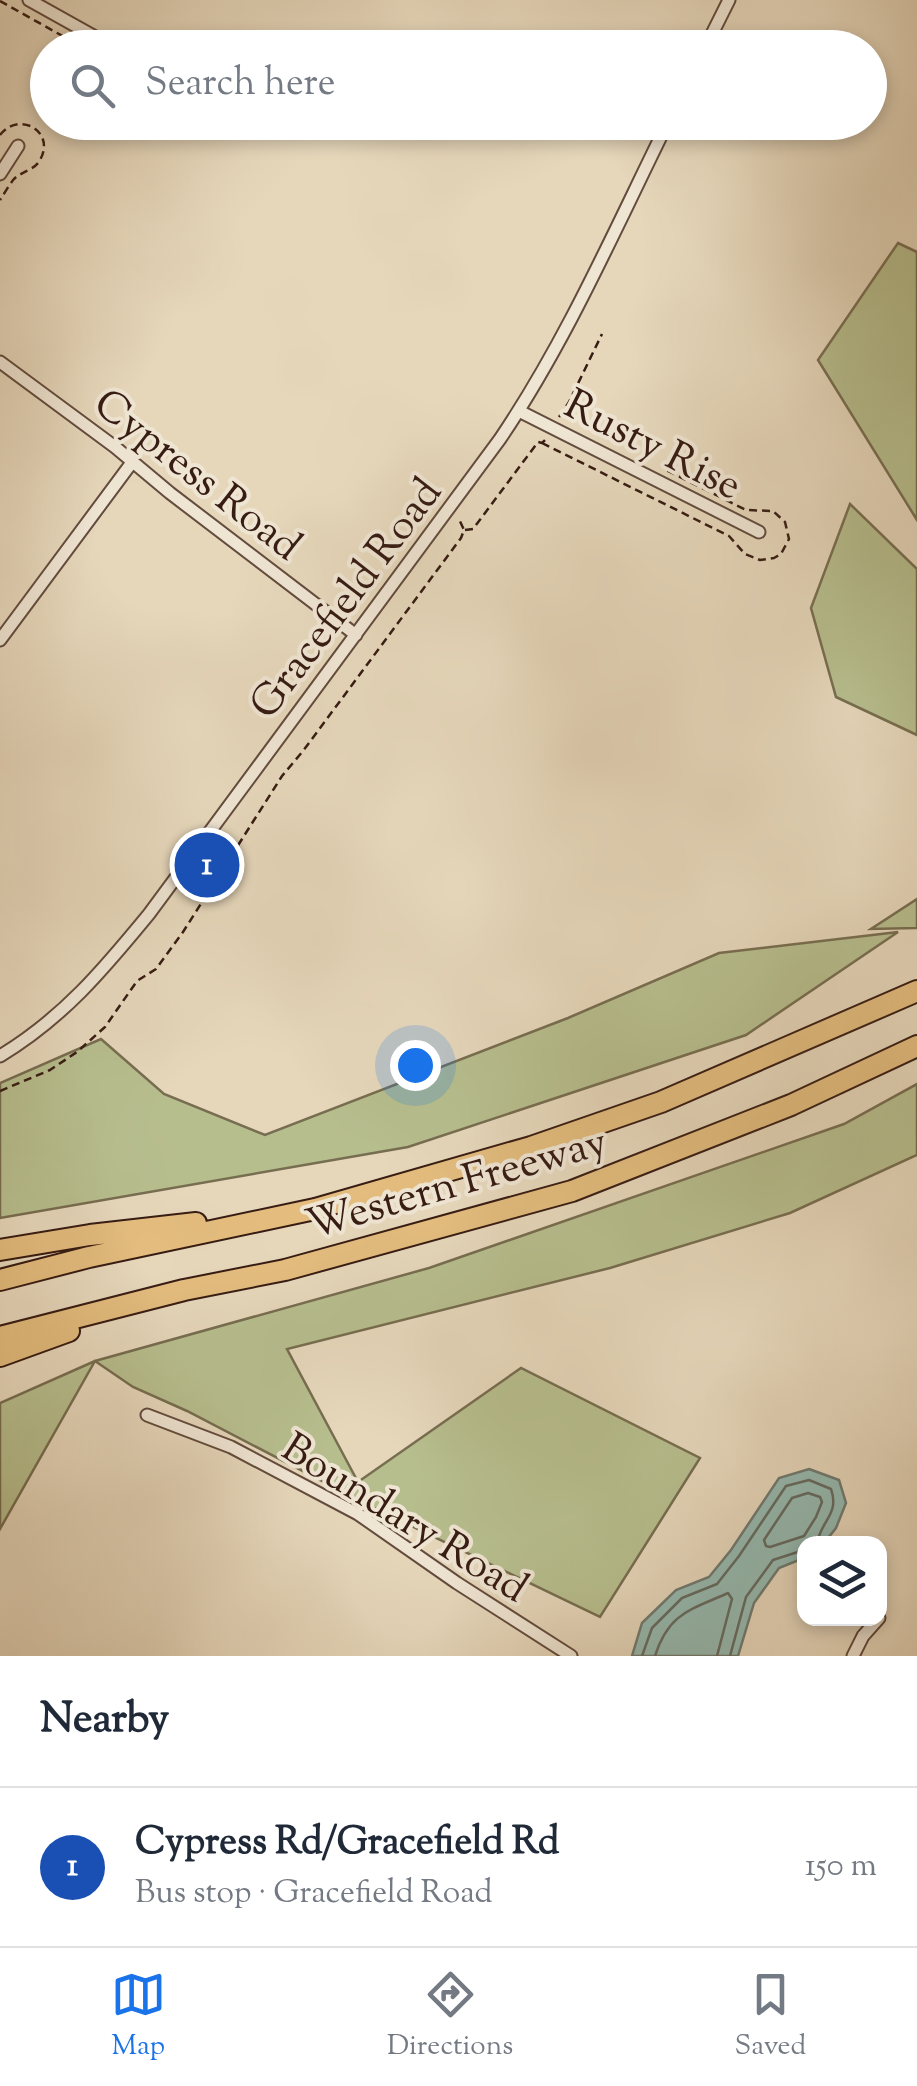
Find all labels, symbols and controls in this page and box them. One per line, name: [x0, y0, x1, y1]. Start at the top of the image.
search box: [30, 30, 887, 140]
icon: search: [65, 58, 120, 113]
text: Search here: [145, 58, 336, 112]
street label: Cypress Road: [79, 377, 313, 577]
street label: Rusty Rise: [553, 377, 751, 518]
street label: Gracefield Road: [237, 467, 459, 733]
pin: 1: [174, 828, 240, 902]
your location: [390, 1040, 441, 1091]
street label: Western Freeway: [300, 1114, 615, 1257]
street label: Boundary Road: [268, 1420, 538, 1620]
map controls: [797, 1536, 887, 1626]
button: layers: [797, 1536, 887, 1626]
text: Nearby: [40, 1691, 169, 1751]
text: Cypress Rd/Gracefield Rd: [135, 1817, 559, 1871]
text: 1: [67, 1844, 78, 1890]
text: 150 m: [805, 1844, 877, 1890]
text: Bus stop · Gracefield Road: [135, 1871, 493, 1917]
tab: Map: [111, 1967, 166, 2067]
tab: Directions: [387, 1967, 513, 2067]
tab: Saved: [734, 1967, 806, 2067]

